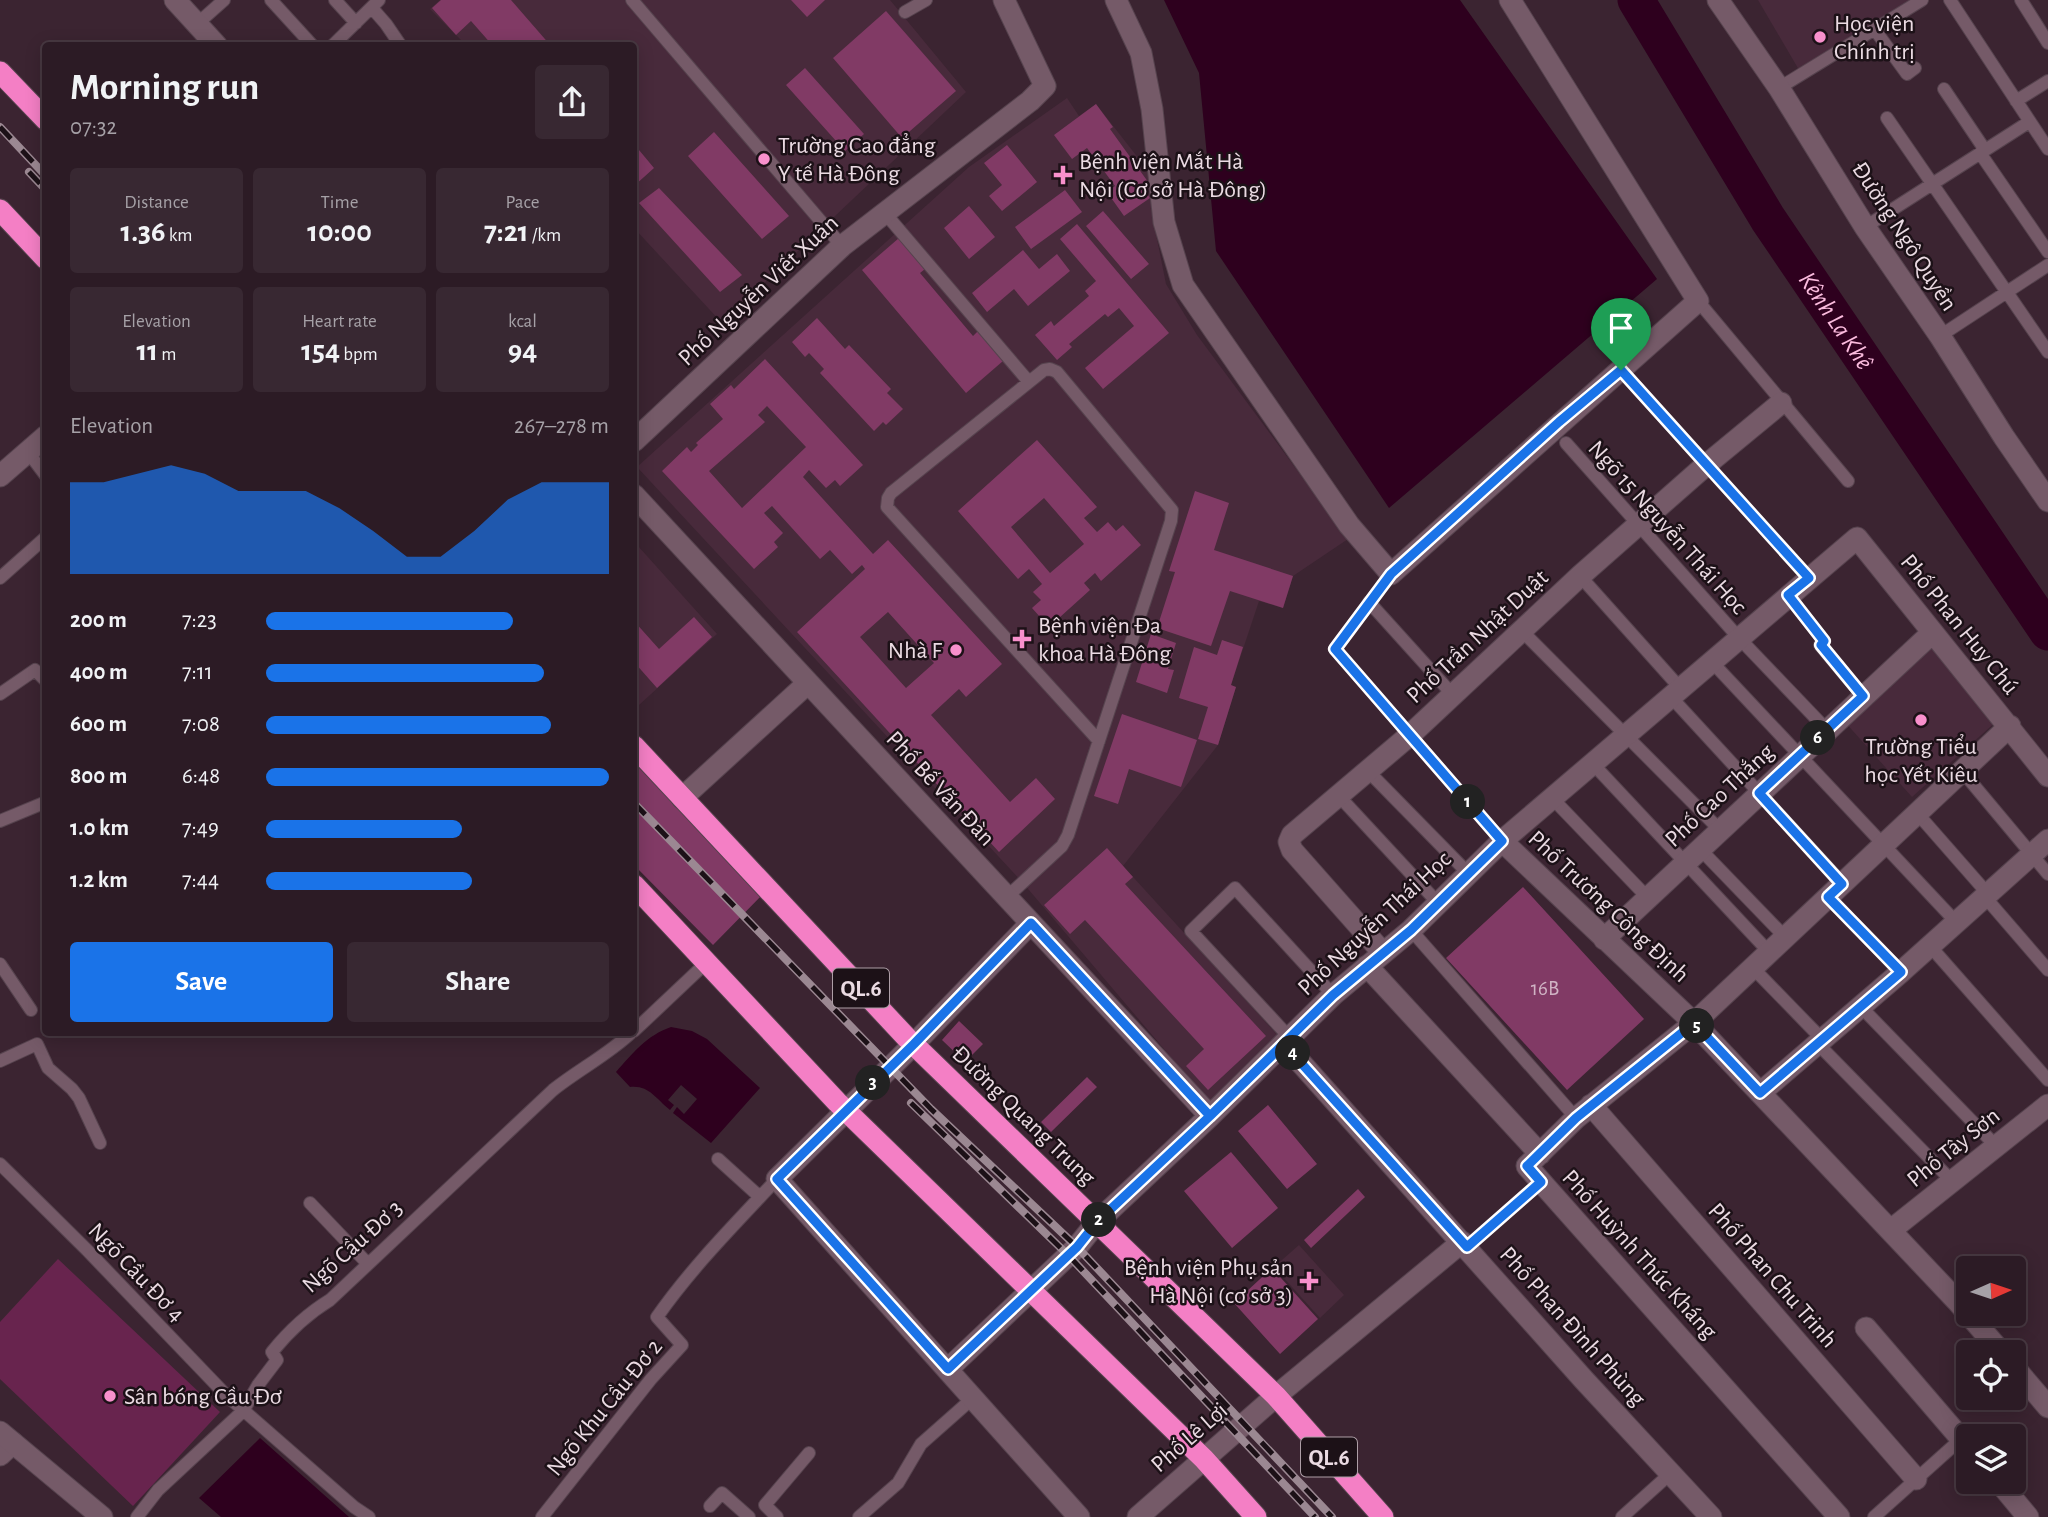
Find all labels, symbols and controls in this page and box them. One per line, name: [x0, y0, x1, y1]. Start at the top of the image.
place label: Học viện Chính trị: [1834, 12, 1915, 64]
marker: Học viện Chính trị: [1812, 29, 1828, 45]
button: share: [535, 65, 609, 139]
text: Morning run: [70, 69, 259, 107]
text: 07:32: [70, 116, 117, 139]
place label: Trường Cao đẳng Y tế Hà Đông: [778, 133, 936, 186]
place label: Bệnh viện Mắt Hà Nội (Cơ sở Hà Đông): [1079, 150, 1267, 202]
marker: Trường Cao đẳng Y tế Hà Đông: [756, 151, 772, 167]
street label: Đường Ngô Quyền: [1847, 158, 1961, 315]
marker: Bệnh viện Mắt Hà Nội (Cơ sở Hà Đông): [1053, 165, 1073, 185]
text: Distance: [124, 193, 189, 212]
text: Time: [321, 193, 358, 212]
text: Pace: [505, 193, 540, 212]
street label: Phố Nguyễn Viết Xuân: [673, 210, 843, 371]
text: 1.36: [120, 217, 166, 247]
text: 10:00: [307, 217, 372, 247]
text: 7:21: [484, 217, 529, 247]
text: km: [166, 226, 193, 245]
text: /km: [529, 226, 561, 245]
water label: Kênh La Khê: [1794, 267, 1878, 375]
pin: [1591, 298, 1651, 370]
icon: arrive: [1602, 309, 1640, 347]
text: Elevation: [122, 312, 191, 331]
text: Heart rate: [302, 312, 377, 331]
text: kcal: [508, 312, 537, 331]
text: 11: [137, 336, 158, 366]
text: 154: [301, 336, 340, 366]
text: 94: [508, 336, 537, 366]
text: m: [158, 345, 176, 364]
text: bpm: [340, 345, 378, 364]
text: Elevation: [70, 415, 153, 438]
text: 267–278 m: [514, 415, 609, 438]
street label: Ngõ 15 Nguyễn Thái Học: [1583, 436, 1752, 619]
street label: Phố Phan Huy Chú: [1896, 550, 2023, 699]
street label: Phố Trần Nhật Duật: [1402, 565, 1553, 708]
text: 200 m: [70, 609, 127, 632]
text: 7:23: [182, 609, 217, 632]
place label: Bệnh viện Đa khoa Hà Đông: [1038, 614, 1171, 666]
marker: Bệnh viện Đa khoa Hà Đông: [1012, 629, 1032, 649]
place label: Nhà F: [888, 639, 943, 663]
marker: Nhà F: [948, 642, 964, 658]
text: 400 m: [70, 661, 128, 684]
text: 7:11: [182, 661, 213, 684]
marker: Trường Tiểu học Yết Kiêu: [1913, 712, 1929, 728]
text: 600 m: [70, 713, 127, 736]
text: 7:08: [182, 713, 220, 736]
pin: 6: [1800, 720, 1836, 756]
street label: Phố Bế Văn Đàn: [881, 727, 999, 851]
text: 6: [1813, 728, 1822, 747]
place label: Trường Tiểu học Yết Kiêu: [1864, 734, 1978, 787]
street label: Phố Cao Thắng: [1661, 739, 1779, 852]
text: 800 m: [70, 765, 127, 788]
text: 6:48: [182, 765, 220, 788]
pin: 1: [1450, 784, 1486, 820]
text: 1: [1464, 792, 1471, 811]
text: 1.0 km: [70, 817, 129, 840]
text: 7:49: [182, 817, 219, 840]
street label: Phố Trương Công Định: [1523, 826, 1693, 987]
street label: Phố Nguyễn Thái Học: [1293, 846, 1456, 1000]
text: 1.2 km: [70, 869, 128, 892]
text: 7:44: [182, 869, 219, 892]
button: Save: [70, 942, 333, 1022]
button: Share: [347, 942, 609, 1022]
road number: QL.6: [833, 968, 889, 1007]
house number: 16B: [1531, 978, 1559, 999]
pin: 5: [1680, 1009, 1714, 1044]
text: 5: [1692, 1016, 1701, 1035]
pin: 4: [1276, 1036, 1310, 1070]
street label: Đường Quang Trung: [947, 1041, 1100, 1190]
text: 4: [1288, 1043, 1297, 1062]
pin: 3: [856, 1066, 890, 1100]
text: 3: [868, 1073, 877, 1092]
street label: Phố Tây Sơn: [1903, 1103, 2004, 1192]
street label: Phố Huỳnh Thúc Kháng: [1557, 1166, 1721, 1344]
street label: Ngõ Cầu Đơ 3: [298, 1196, 407, 1298]
street label: Phố Phan Chu Trinh: [1703, 1199, 1841, 1352]
pin: 2: [1082, 1202, 1116, 1238]
text: 2: [1094, 1210, 1103, 1229]
street label: Ngõ Cầu Đơ 4: [84, 1219, 189, 1327]
street label: Phố Phan Đình Phùng: [1495, 1243, 1650, 1411]
place label: Bệnh viện Phụ sản Hà Nội (cơ sở 3): [1124, 1256, 1293, 1308]
north arrow: [1956, 1256, 2026, 1326]
map controls: [1956, 1256, 2026, 1494]
marker: Bệnh viện Phụ sản Hà Nội (cơ sở 3): [1299, 1271, 1319, 1291]
street label: Ngõ Khu Cầu Đơ 2: [543, 1335, 667, 1481]
button: locate: [1956, 1340, 2026, 1410]
place label: Sân bóng Cầu Đơ: [124, 1385, 282, 1409]
marker: Sân bóng Cầu Đơ: [102, 1388, 118, 1404]
street label: Phố Lê Lợi: [1147, 1398, 1232, 1477]
button: layers: [1956, 1424, 2026, 1494]
road number: QL.6: [1301, 1438, 1357, 1476]

